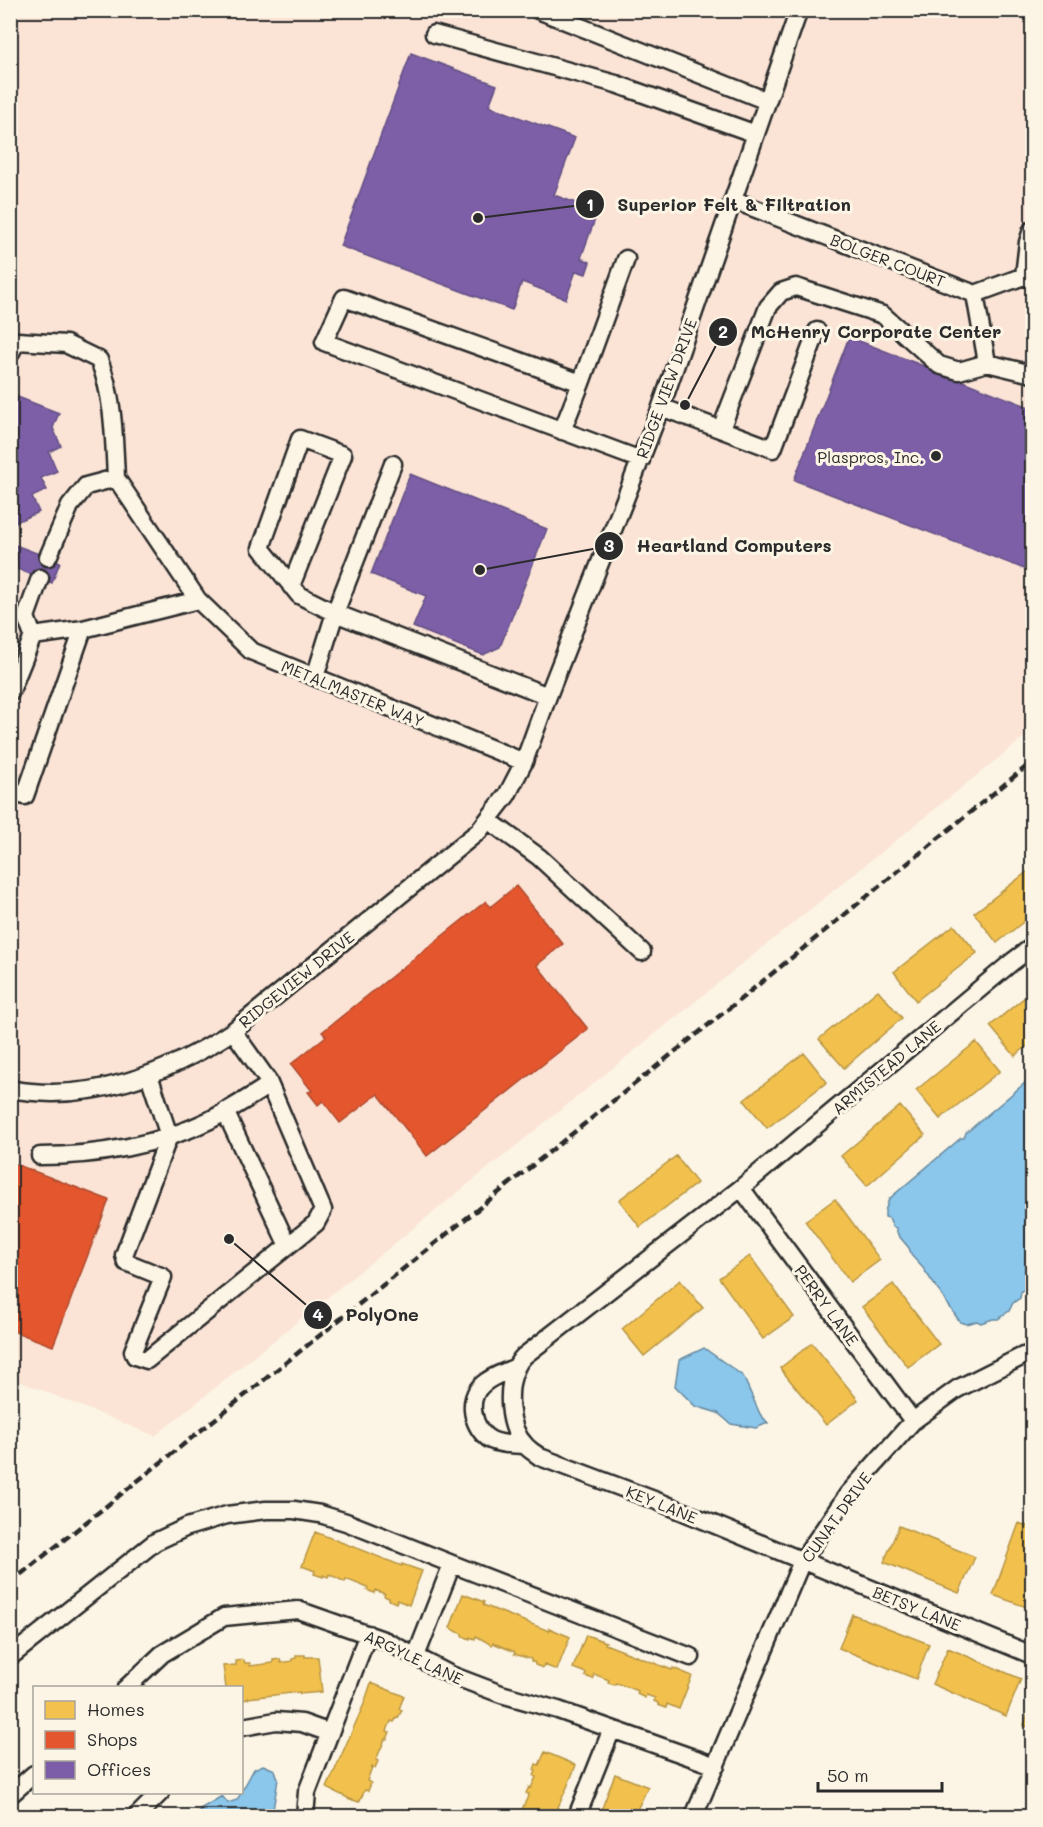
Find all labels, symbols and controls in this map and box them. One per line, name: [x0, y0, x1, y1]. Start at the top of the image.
callout: Superior Felt & Filtration: [575, 186, 862, 222]
text: 1: [586, 192, 594, 216]
text: Superior Felt & Filtration: [617, 192, 851, 216]
street label: BOLGER COURT: [828, 228, 948, 292]
callout: McHenry Corporate Center: [708, 314, 1013, 350]
street label: RIDGE VIEW DRIVE: [631, 315, 701, 461]
text: 2: [718, 319, 728, 343]
text: McHenry Corporate Center: [751, 319, 1001, 343]
place label: Plaspros, Inc.: [817, 446, 924, 467]
marker: Plaspros, Inc.: [929, 449, 943, 463]
callout: Heartland Computers: [594, 528, 843, 564]
text: 3: [604, 533, 615, 557]
text: Heartland Computers: [636, 533, 832, 557]
street label: METALMASTER WAY: [278, 655, 428, 731]
street label: RIDGEVIEW DRIVE: [234, 926, 358, 1032]
street label: ARMISTEAD LANE: [827, 1015, 945, 1119]
street label: PERRY LANE: [790, 1260, 864, 1350]
callout: PolyOne: [303, 1297, 431, 1333]
text: 4: [312, 1302, 324, 1326]
text: PolyOne: [345, 1302, 419, 1326]
street label: CUNAT DRIVE: [796, 1468, 876, 1566]
street label: KEY LANE: [623, 1480, 701, 1528]
street label: BETSY LANE: [870, 1581, 964, 1635]
street label: ARGYLE LANE: [361, 1625, 467, 1689]
legend: [33, 1686, 243, 1794]
text: Homes: [87, 1697, 145, 1721]
text: Shops: [87, 1727, 138, 1751]
scale bar: [818, 1755, 942, 1793]
text: Offices: [87, 1757, 151, 1781]
text: 50 m: [827, 1763, 869, 1787]

